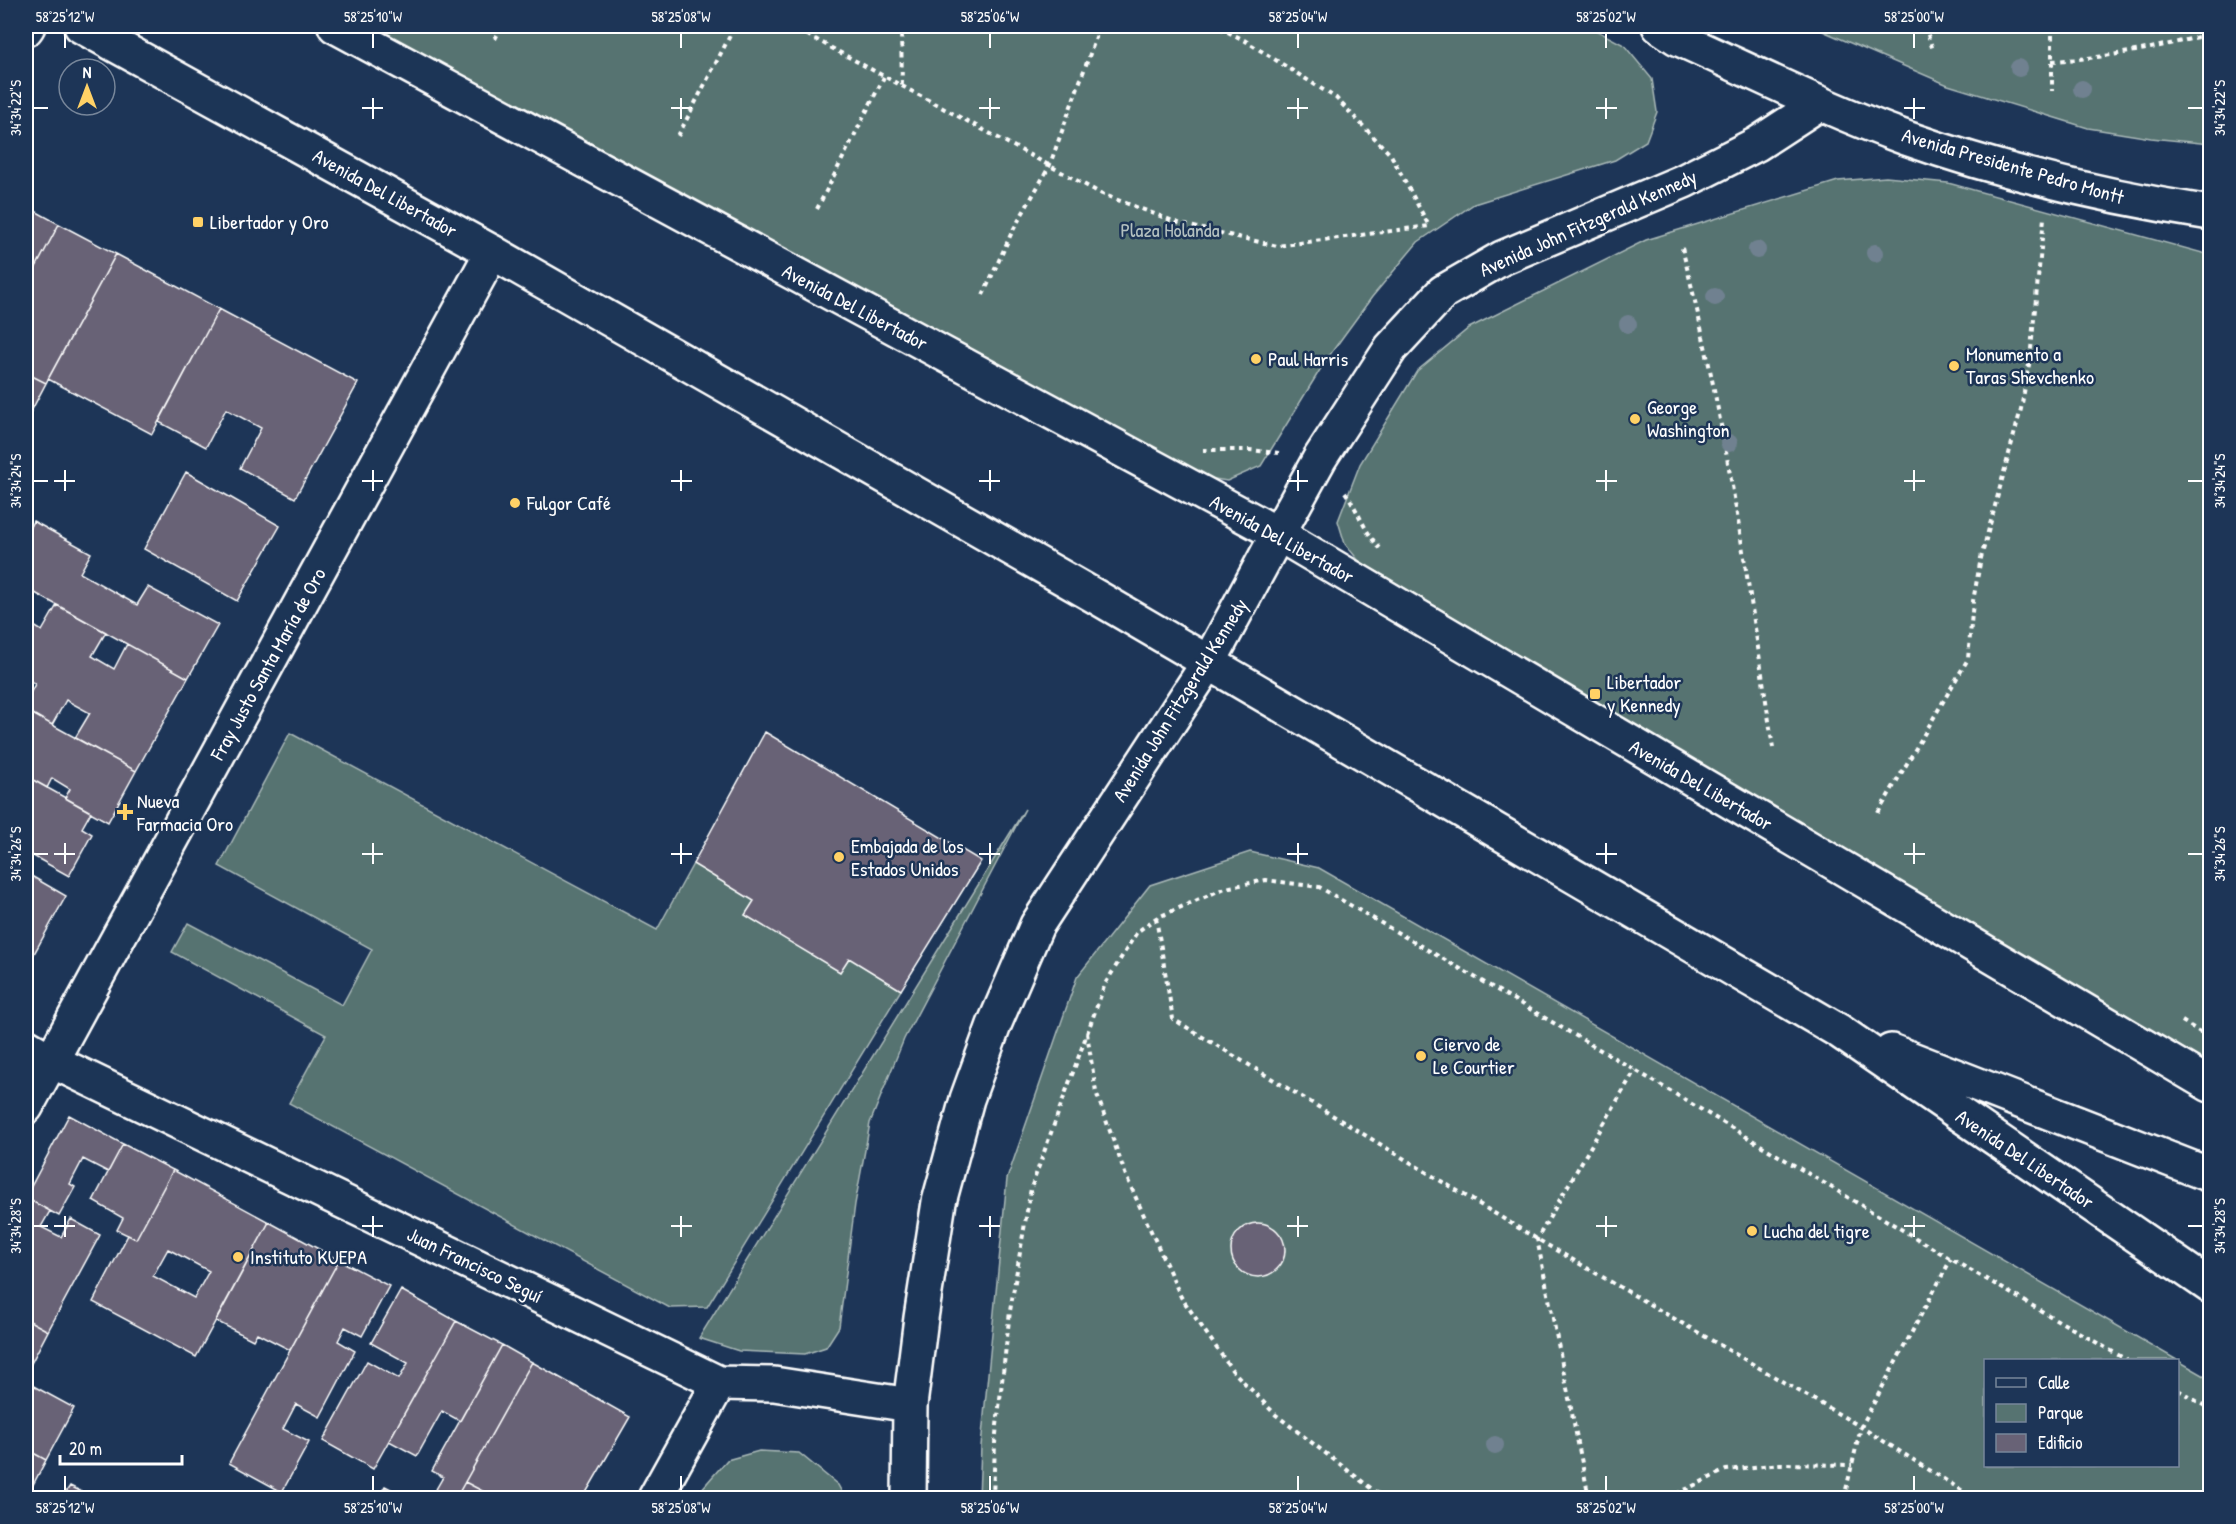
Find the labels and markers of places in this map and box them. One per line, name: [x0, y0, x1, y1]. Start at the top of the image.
place label: Libertador y Oro: [210, 208, 329, 235]
marker: Libertador y Oro: [191, 215, 205, 229]
place label: Monumento a Taras Shevchenko: [1966, 340, 2094, 390]
place label: Paul Harris: [1268, 345, 1348, 372]
marker: Paul Harris: [1249, 352, 1263, 366]
marker: Monumento a Taras Shevchenko: [1947, 359, 1961, 373]
place label: George Washington: [1647, 393, 1730, 443]
marker: George Washington: [1628, 412, 1642, 426]
place label: Fulgor Café: [526, 489, 611, 516]
marker: Fulgor Café: [508, 496, 522, 510]
place label: Libertador y Kennedy: [1607, 668, 1681, 718]
marker: Libertador y Kennedy: [1588, 687, 1602, 701]
place label: Nueva Farmacia Oro: [136, 787, 233, 837]
marker: Nueva Farmacia Oro: [118, 805, 132, 819]
place label: Embajada de los Estados Unidos: [851, 832, 964, 882]
marker: Embajada de los Estados Unidos: [832, 850, 846, 864]
place label: Ciervo de Le Courtier: [1433, 1030, 1515, 1080]
marker: Ciervo de Le Courtier: [1414, 1049, 1428, 1063]
place label: Lucha del tigre: [1764, 1217, 1870, 1244]
marker: Lucha del tigre: [1745, 1224, 1759, 1238]
place label: Instituto KUEPA: [250, 1243, 367, 1270]
marker: Instituto KUEPA: [231, 1250, 245, 1264]

